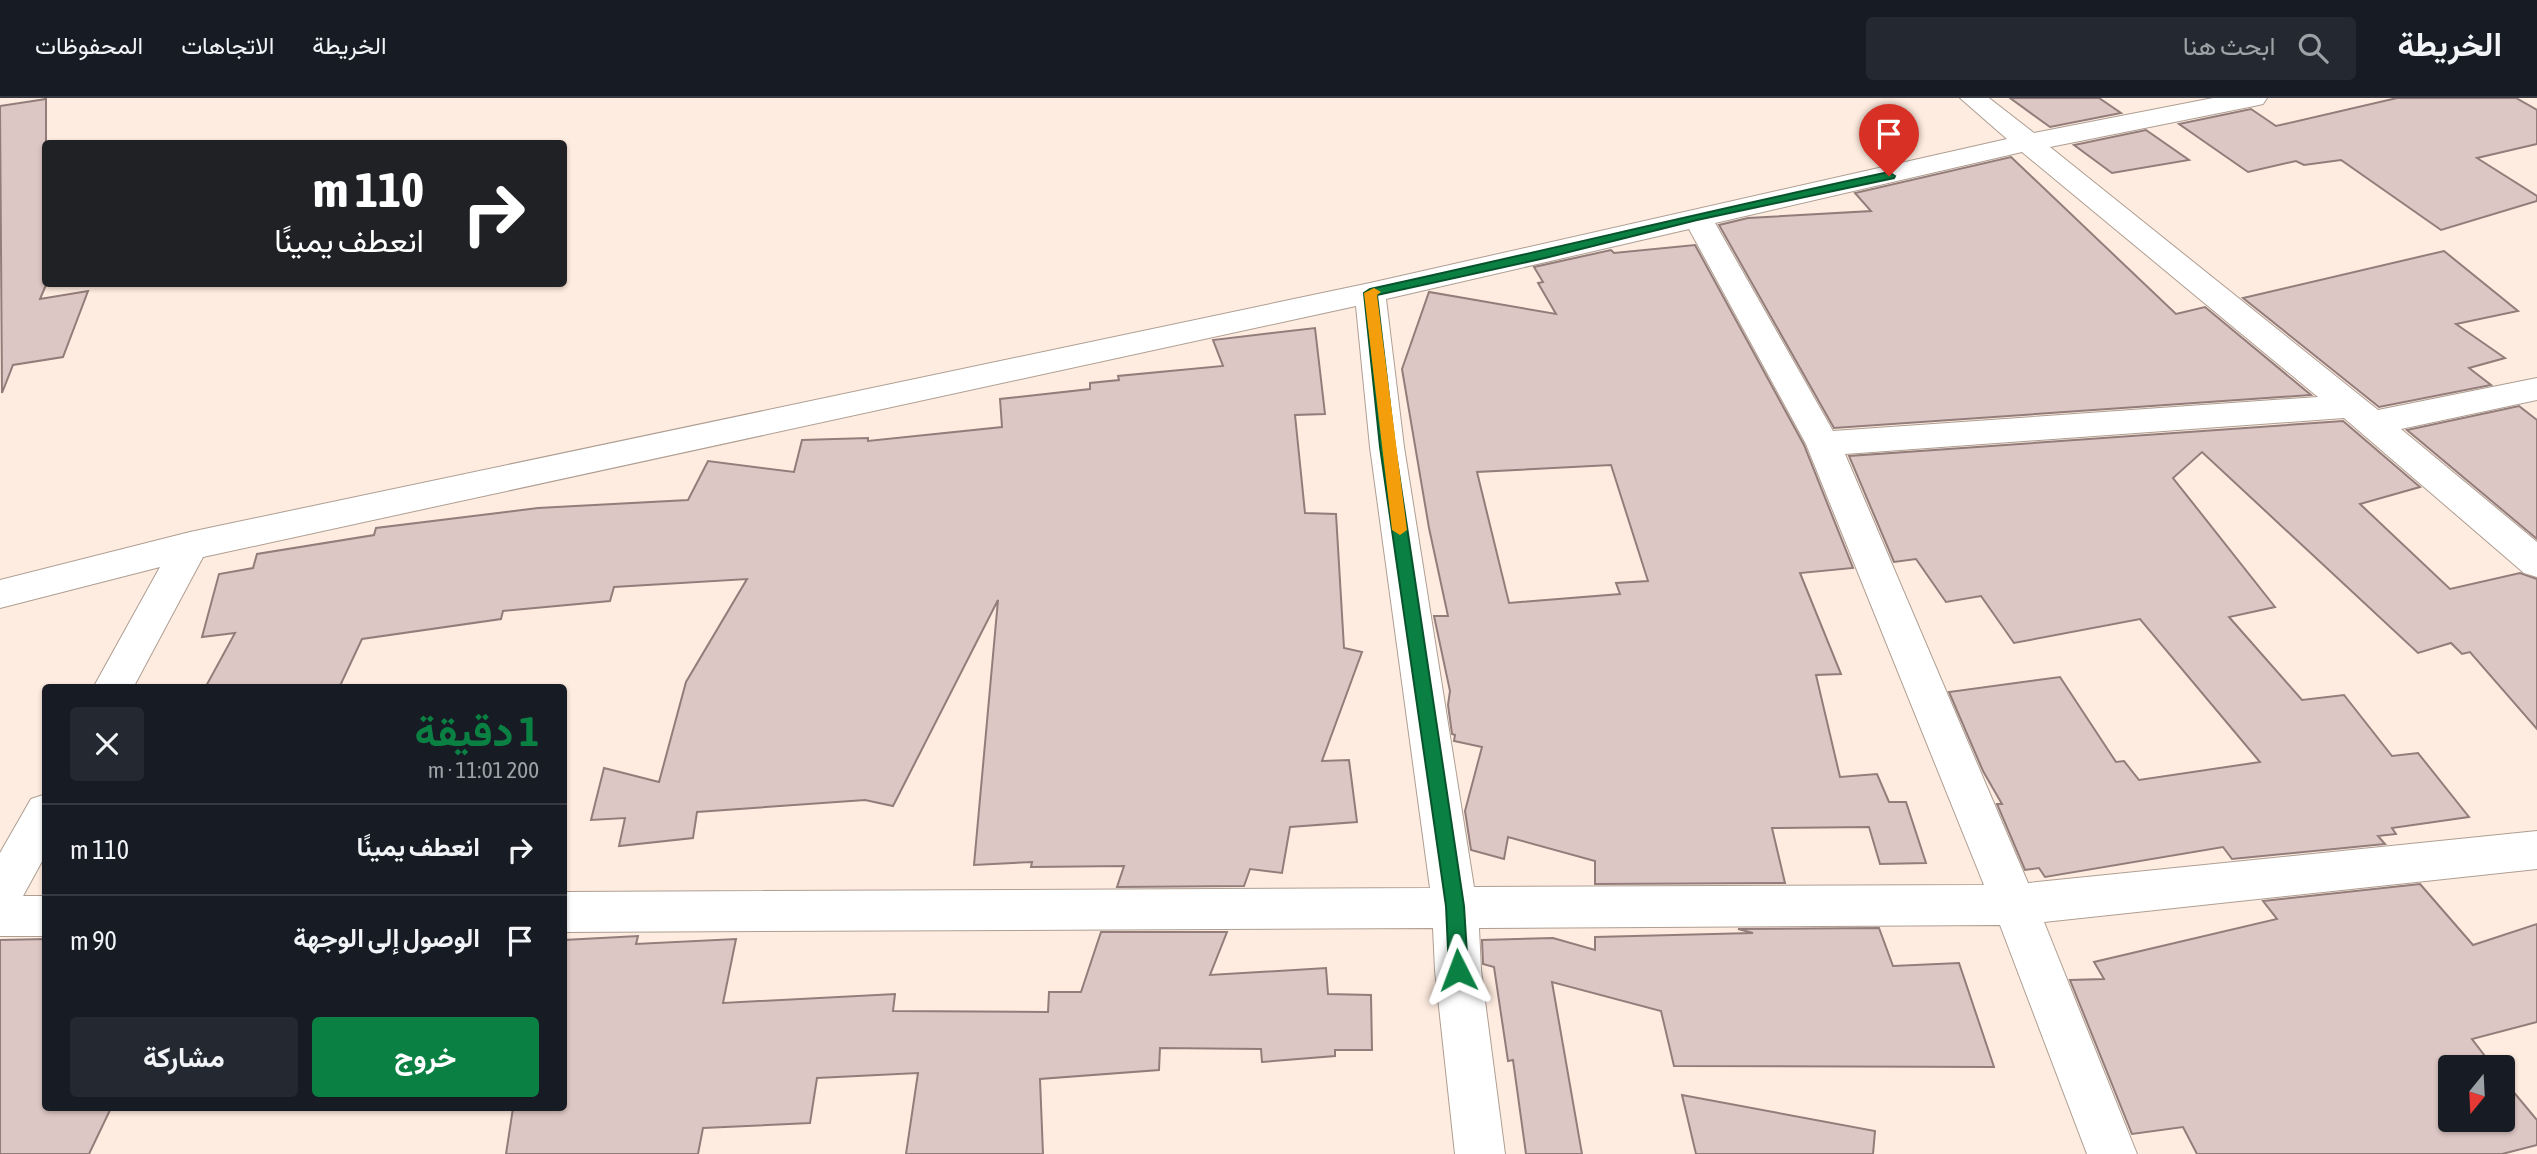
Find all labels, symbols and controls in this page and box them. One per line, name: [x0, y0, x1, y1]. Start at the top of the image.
search box: [1866, 17, 2356, 80]
text: الخريطة: [2398, 25, 2502, 63]
icon: search: [2294, 29, 2332, 67]
text: ابحث هنا: [2183, 31, 2276, 61]
text: المحفوظات: [35, 32, 143, 59]
text: الاتجاهات: [181, 32, 274, 59]
text: الخريطة: [312, 32, 387, 59]
pin: [1859, 104, 1919, 176]
icon: arrive: [1870, 115, 1908, 153]
text: 110 m: [313, 161, 424, 217]
icon: right: [448, 168, 539, 259]
text: انعطف يمينًا: [274, 222, 424, 259]
button: close: [70, 707, 144, 781]
text: 1 دقيقة: [414, 707, 539, 755]
text: 200 m · 11:01: [428, 757, 539, 783]
icon: right: [501, 831, 539, 869]
text: انعطف يمينًا: [357, 832, 480, 862]
text: 110 m: [70, 835, 129, 865]
icon: arrive: [501, 922, 539, 960]
text: الوصول إلى الوجهة: [293, 923, 480, 953]
text: 90 m: [70, 926, 117, 956]
position arrow: [1421, 933, 1495, 1007]
button: مشاركة: [70, 1017, 298, 1097]
button: خروج: [312, 1017, 539, 1097]
north arrow: [2438, 1055, 2515, 1132]
map controls: [2438, 1055, 2515, 1132]

